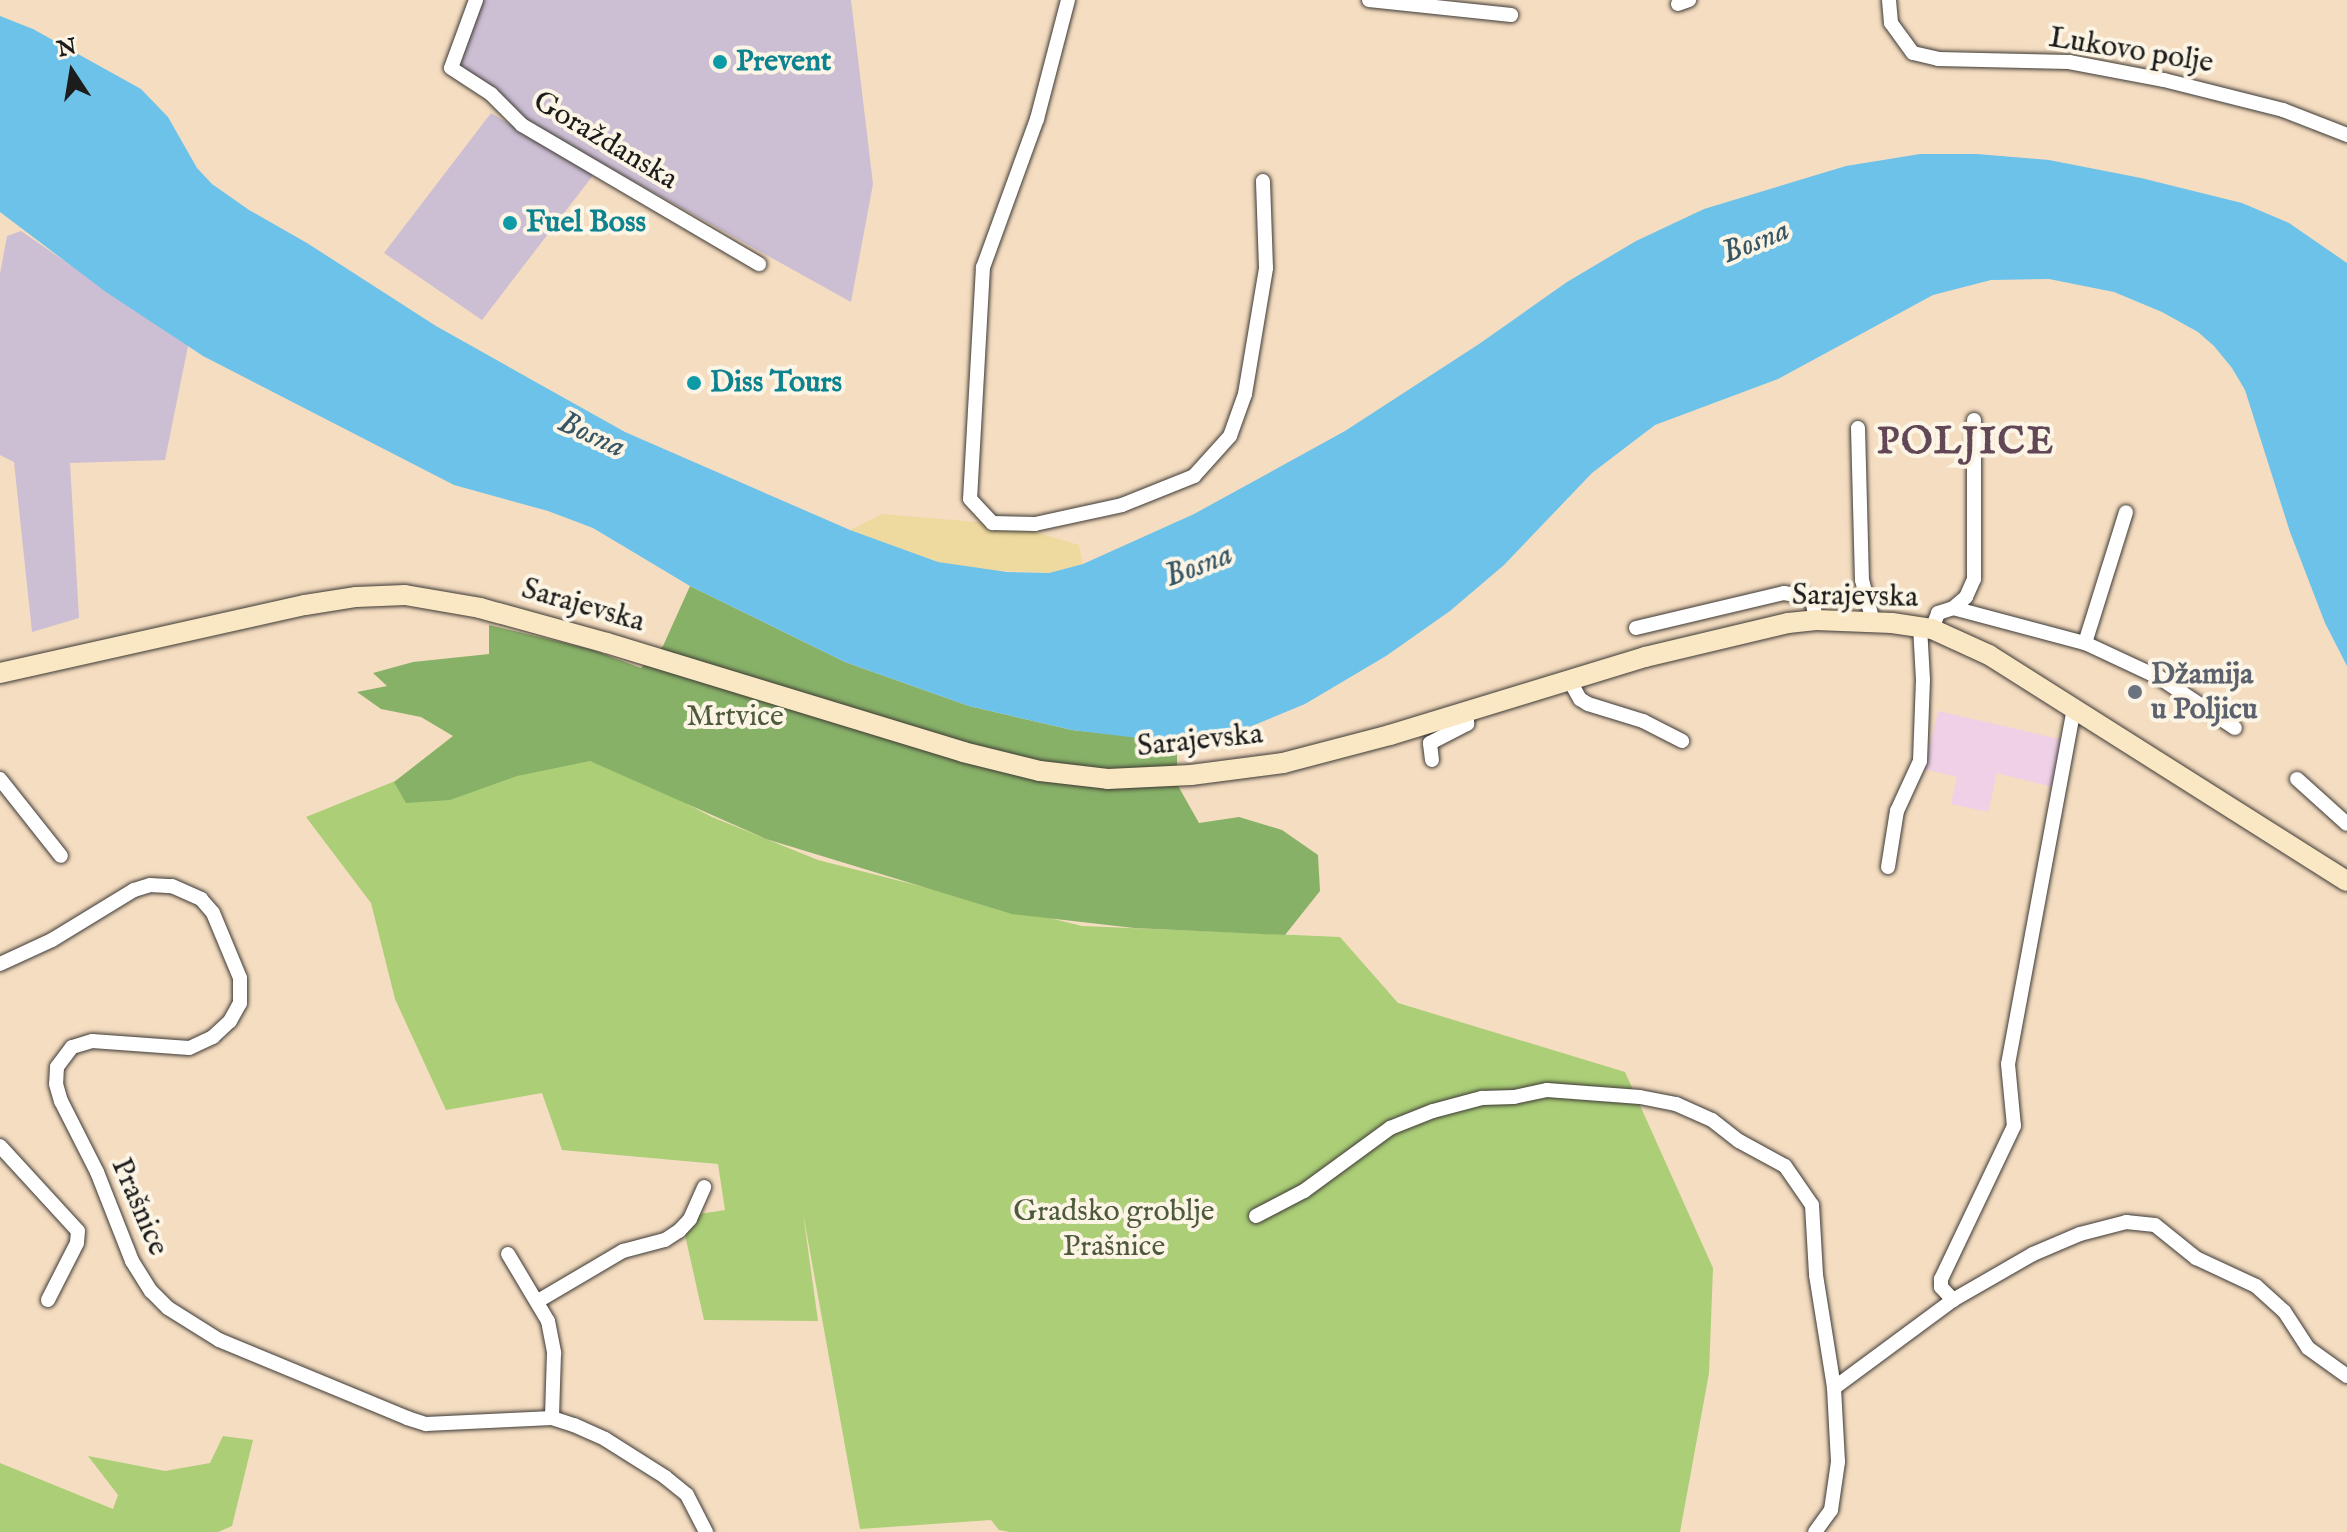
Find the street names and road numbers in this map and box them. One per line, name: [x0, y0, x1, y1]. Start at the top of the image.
street label: Lukovo polje: [2046, 20, 2216, 82]
street label: Goraždanska: [526, 84, 684, 198]
street label: Sarajevska: [517, 571, 649, 641]
street label: Sarajevska: [1792, 578, 1918, 616]
street label: Sarajevska: [1135, 717, 1265, 765]
street label: Prašnice: [102, 1153, 176, 1261]

